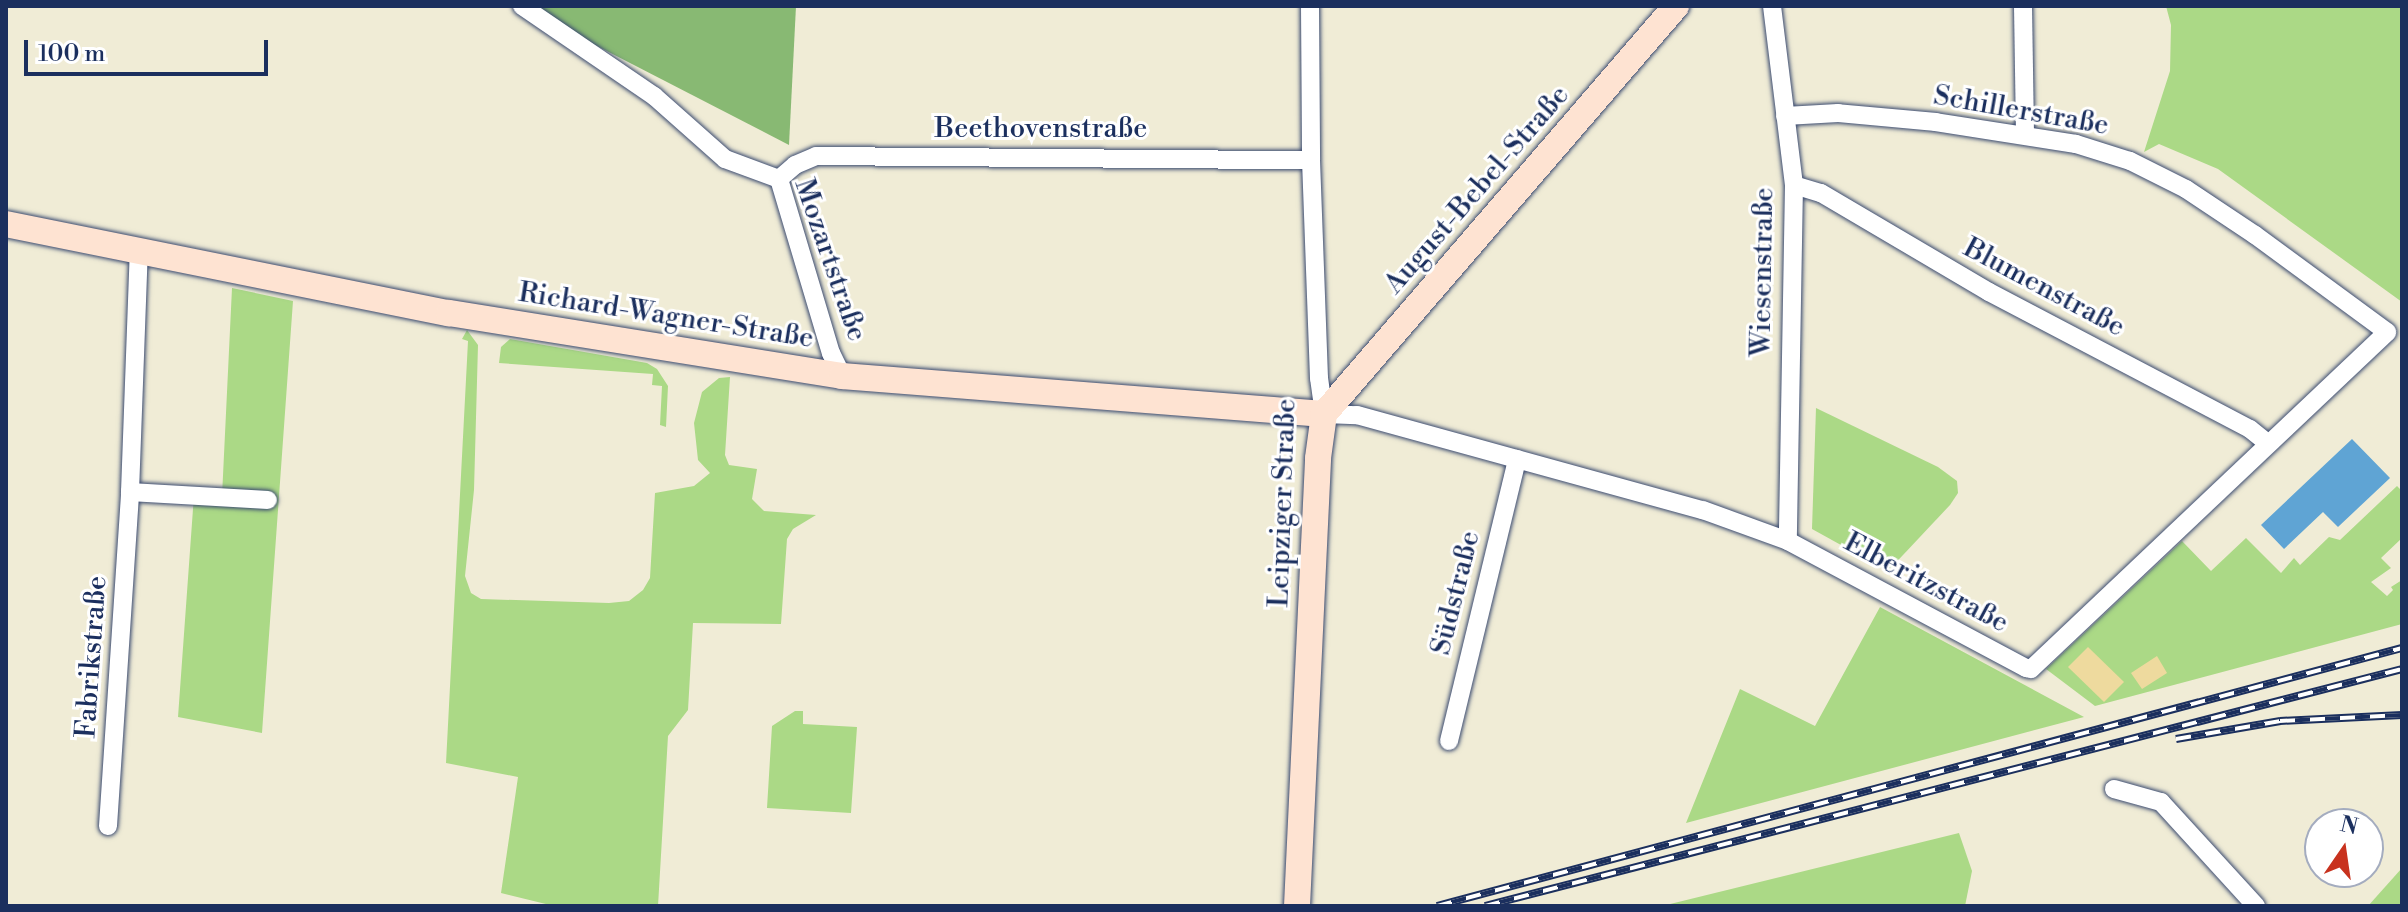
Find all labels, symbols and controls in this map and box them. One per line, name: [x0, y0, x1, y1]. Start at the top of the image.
scale bar: [28, 24, 272, 74]
text: 100 m: [38, 39, 105, 69]
street label: August-Bebel-Straße: [1377, 79, 1577, 301]
street label: Schillerstraße: [1931, 79, 2111, 143]
street label: Beethovenstraße: [935, 112, 1147, 146]
street label: Mozartstraße: [787, 174, 873, 346]
street label: Wiesenstraße: [1745, 187, 1781, 357]
street label: Blumenstraße: [1958, 231, 2130, 345]
street label: Richard-Wagner-Straße: [516, 276, 816, 356]
street label: Leipziger Straße: [1263, 398, 1303, 608]
street label: Elberitzstraße: [1838, 526, 2014, 640]
street label: Südstraße: [1424, 528, 1488, 658]
street label: Fabrikstraße: [70, 575, 114, 739]
north arrow: [2304, 808, 2384, 888]
text: N: [2338, 811, 2361, 841]

